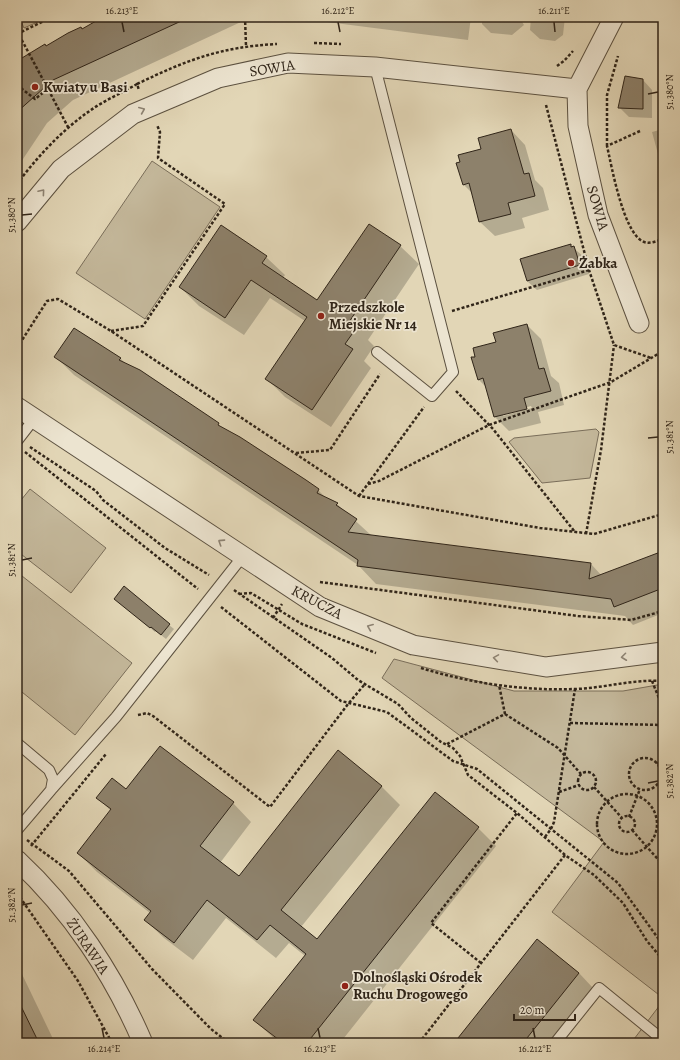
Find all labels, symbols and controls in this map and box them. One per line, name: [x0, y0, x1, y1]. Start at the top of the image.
text: 16.213°E: [106, 4, 138, 17]
text: 16.212°E: [322, 4, 355, 17]
text: 16.211°E: [538, 4, 570, 17]
street label: SOWIA: [248, 54, 296, 81]
text: 51.380°N: [663, 74, 676, 110]
place label: Kwiaty u Basi: [43, 77, 128, 97]
marker: Kwiaty u Basi: [30, 82, 40, 92]
one-way arrow: [137, 107, 145, 115]
street label: SOWIA: [582, 183, 614, 233]
one-way arrow: [38, 189, 45, 197]
text: 51.380°N: [5, 197, 18, 233]
place label: Żabka: [579, 253, 618, 273]
marker: Żabka: [566, 258, 576, 268]
place label: Przedszkole Miejskie Nr 14: [329, 297, 417, 334]
marker: Przedszkole Miejskie Nr 14: [316, 311, 326, 321]
text: 51.381°N: [663, 420, 676, 454]
one-way arrow: [219, 540, 226, 547]
text: 51.381°N: [5, 543, 18, 577]
street label: KRUCZA: [288, 580, 346, 624]
one-way arrow: [367, 624, 374, 632]
one-way arrow: [621, 653, 627, 662]
one-way arrow: [492, 655, 499, 663]
text: 51.382°N: [663, 764, 676, 798]
text: 51.382°N: [5, 888, 18, 922]
street label: ŻURAWIA: [62, 914, 114, 978]
place label: Dolnośląski Ośrodek Ruchu Drogowego: [353, 967, 482, 1004]
marker: Dolnośląski Ośrodek Ruchu Drogowego: [340, 981, 350, 991]
scale bar: [514, 996, 575, 1022]
text: 20 m: [520, 1002, 544, 1018]
text: 16.214°E: [88, 1042, 120, 1055]
text: 16.213°E: [304, 1042, 336, 1055]
text: 16.212°E: [519, 1042, 552, 1055]

